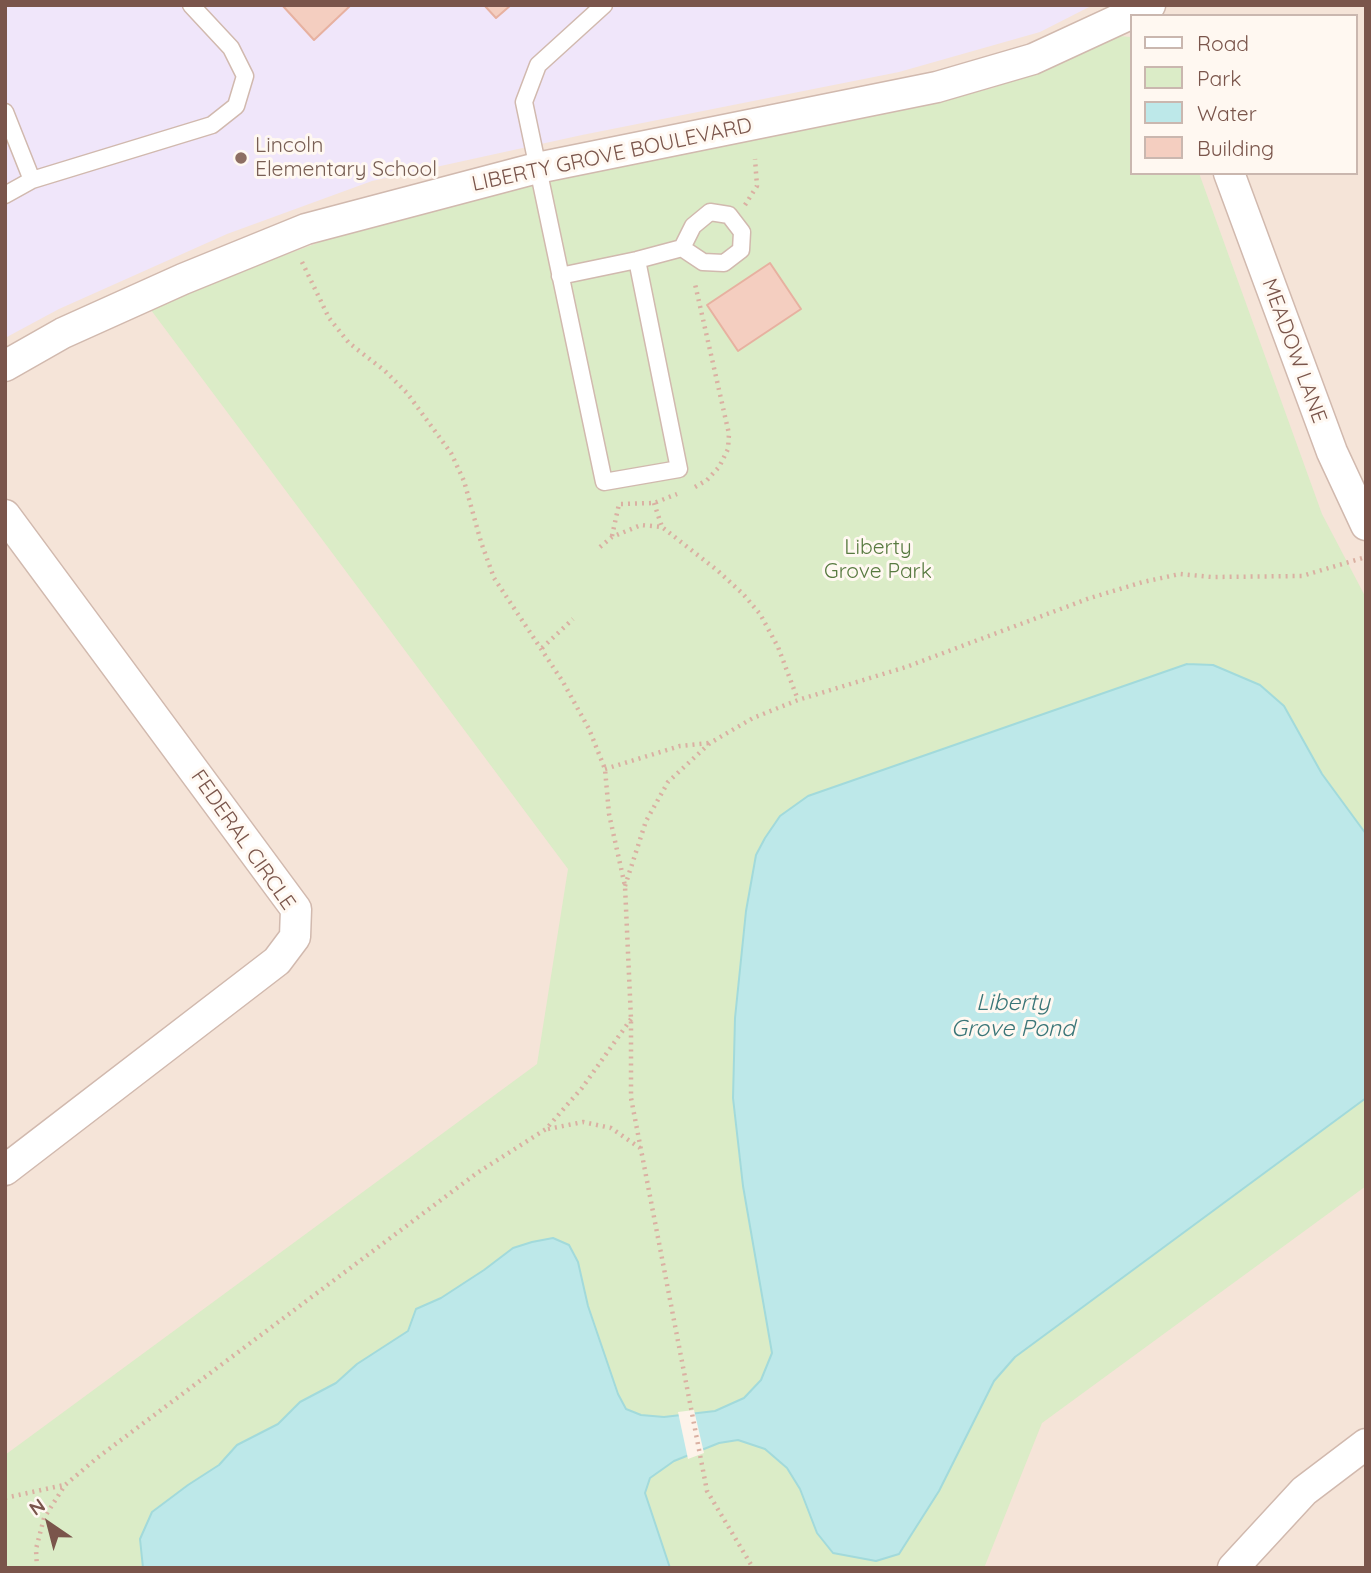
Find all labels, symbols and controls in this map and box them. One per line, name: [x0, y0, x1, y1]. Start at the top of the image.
legend: [1130, 14, 1357, 175]
text: Road: [1197, 30, 1249, 56]
text: Park: [1197, 65, 1241, 91]
text: Water: [1197, 100, 1257, 126]
street label: LIBERTY GROVE BOULEVARD: [470, 113, 754, 197]
place label: Lincoln Elementary School: [255, 133, 437, 183]
text: Building: [1197, 135, 1274, 161]
marker: Lincoln Elementary School: [233, 150, 249, 166]
street label: MEADOW LANE: [1256, 275, 1332, 427]
park label: Liberty Grove Park: [824, 535, 932, 585]
street label: FEDERAL CIRCLE: [185, 765, 301, 915]
water label: Liberty Grove Pond: [951, 989, 1075, 1043]
north arrow: [14, 1489, 84, 1559]
text: N: [24, 1493, 50, 1521]

